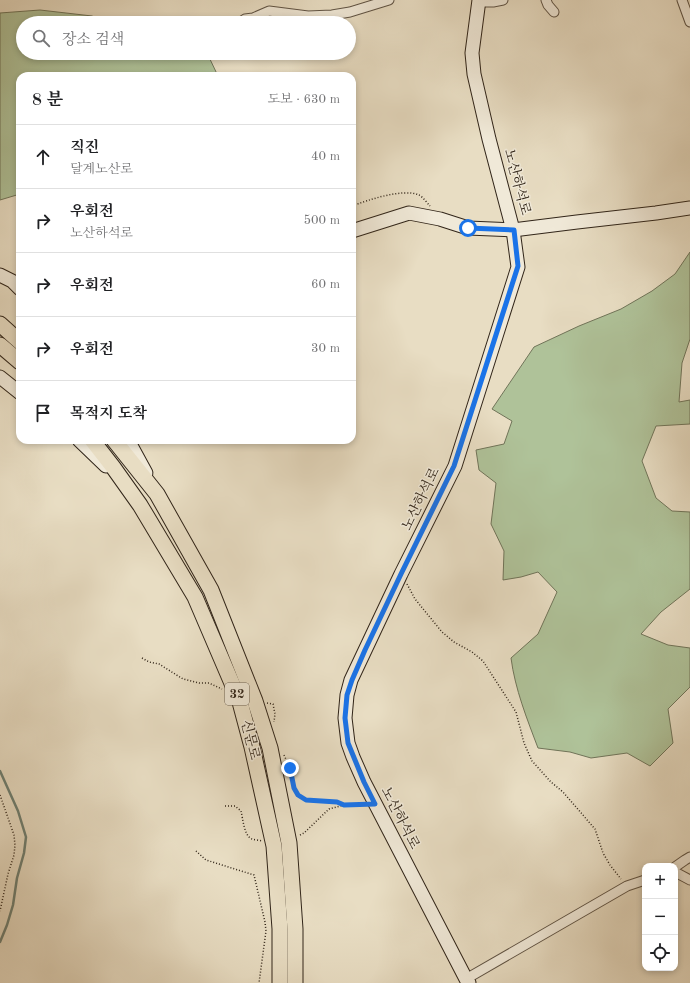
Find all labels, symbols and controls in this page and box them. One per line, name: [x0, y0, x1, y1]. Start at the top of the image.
search box: [16, 16, 356, 60]
icon: search: [30, 27, 52, 49]
text: 장소 검색: [62, 33, 124, 48]
text: 8 분: [32, 92, 63, 109]
text: 도보 · 630 m: [267, 93, 340, 106]
text: 직진: [70, 141, 99, 156]
icon: ahead: [32, 146, 54, 168]
street label: 노산하석로: [501, 147, 534, 217]
text: 40 m: [311, 150, 340, 163]
text: 달계노산로: [70, 163, 133, 176]
text: 우회전: [70, 205, 113, 220]
icon: right: [32, 210, 54, 232]
text: 500 m: [303, 214, 340, 227]
route start: [459, 219, 477, 237]
text: 노산하석로: [70, 227, 133, 240]
icon: right: [32, 274, 54, 296]
text: 60 m: [311, 278, 340, 291]
text: 우회전: [70, 279, 113, 294]
icon: right: [32, 338, 54, 360]
text: 30 m: [311, 342, 340, 355]
text: 우회전: [70, 343, 113, 358]
icon: arrive: [32, 402, 54, 424]
text: 목적지 도착: [70, 407, 147, 422]
street label: 노산하석로: [399, 465, 442, 532]
road number: 32: [225, 683, 249, 705]
street label: 신문로: [238, 718, 263, 762]
route end: [281, 759, 299, 777]
street label: 노산하석로: [378, 784, 423, 852]
map controls: [642, 863, 678, 971]
button: +: [642, 863, 678, 899]
button: −: [642, 899, 678, 935]
button: locate: [642, 935, 678, 971]

